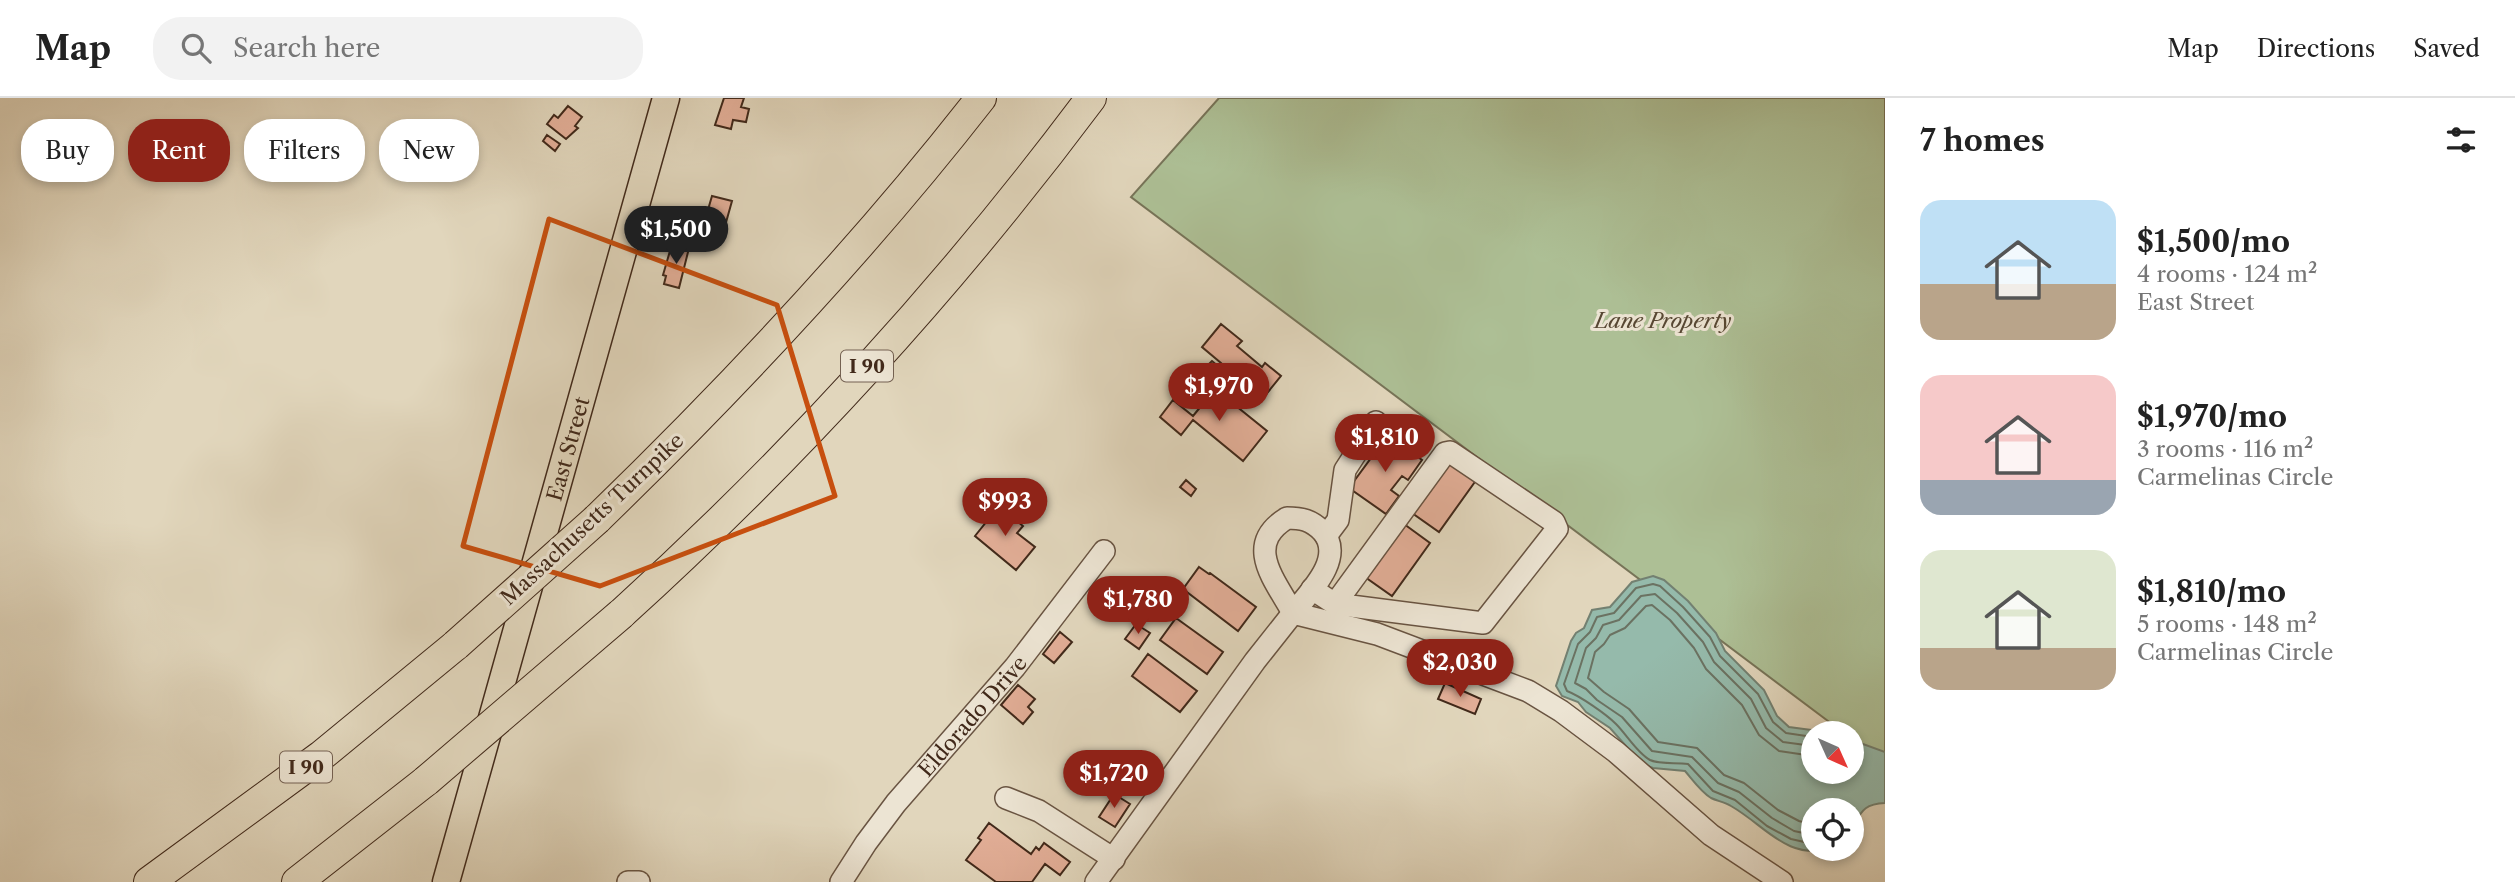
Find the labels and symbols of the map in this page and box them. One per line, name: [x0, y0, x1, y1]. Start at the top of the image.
pin: $1,500: [619, 206, 733, 266]
park label: Lane Property: [1592, 308, 1732, 333]
road number: I 90: [841, 350, 893, 382]
pin: $1,970: [1162, 364, 1276, 423]
street label: East Street: [541, 393, 594, 504]
pin: $1,810: [1328, 414, 1442, 474]
street label: Massachusetts Turnpike: [495, 428, 689, 610]
pin: $993: [964, 478, 1046, 538]
pin: $1,780: [1081, 576, 1195, 636]
pin: $2,030: [1403, 640, 1517, 699]
street label: Eldorado Drive: [913, 651, 1032, 781]
north arrow: [1801, 721, 1864, 784]
pin: $1,720: [1057, 750, 1171, 810]
road number: I 90: [280, 752, 332, 782]

